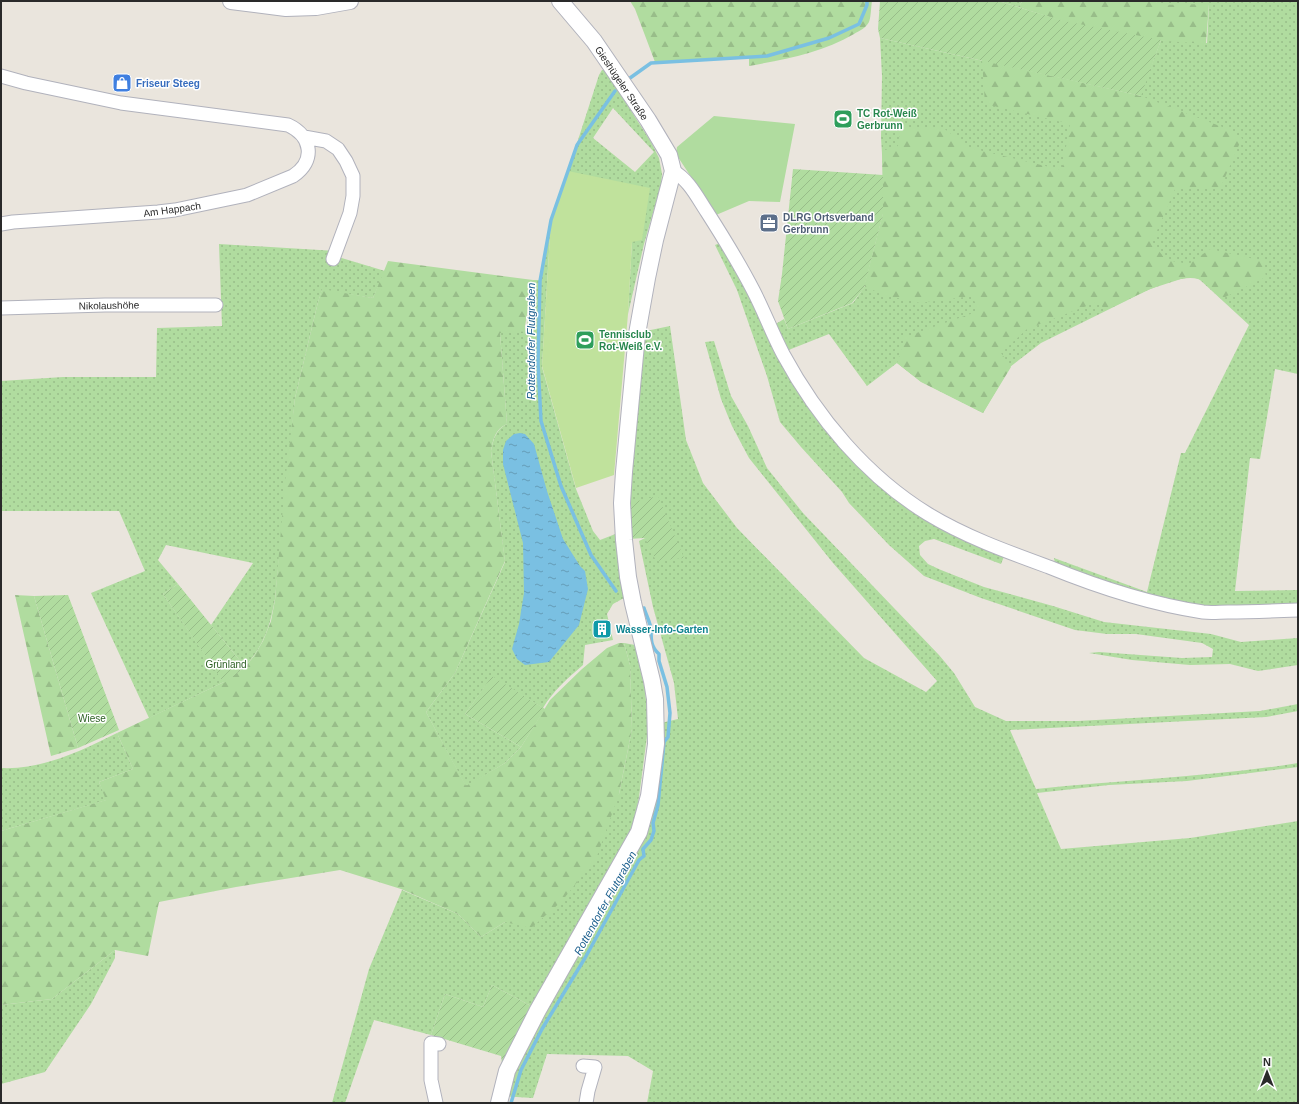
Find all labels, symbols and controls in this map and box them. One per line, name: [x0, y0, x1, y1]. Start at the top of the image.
street label: Gieshügeler Straße: [593, 44, 651, 123]
shop icon: Friseur Steeg: [111, 72, 133, 94]
place label: Friseur Steeg: [136, 78, 200, 89]
sports icon: TC Rot-Weiß Gerbrunn: [832, 108, 854, 130]
place label: TC Rot-Weiß Gerbrunn: [857, 108, 917, 131]
street label: Am Happach: [143, 200, 201, 219]
office icon: DLRG Ortsverband Gerbrunn: [758, 212, 780, 234]
place label: DLRG Ortsverband Gerbrunn: [783, 212, 874, 235]
water label: Rottendorfer Flutgraben: [525, 283, 537, 399]
street label: Nikolaushöhe: [79, 299, 140, 312]
sports icon: Tennisclub Rot-Weiß e.V.: [574, 329, 596, 351]
place label: Tennisclub Rot-Weiß e.V.: [599, 329, 663, 352]
building icon: Wasser-Info-Garten: [591, 618, 613, 640]
place label: Wasser-Info-Garten: [616, 624, 708, 635]
park label: Grünland: [205, 659, 247, 670]
park label: Wiese: [78, 713, 106, 724]
water label: Rottendorfer Flutgraben: [571, 849, 639, 957]
north arrow: [1247, 1052, 1287, 1092]
text: N: [1263, 1056, 1271, 1068]

